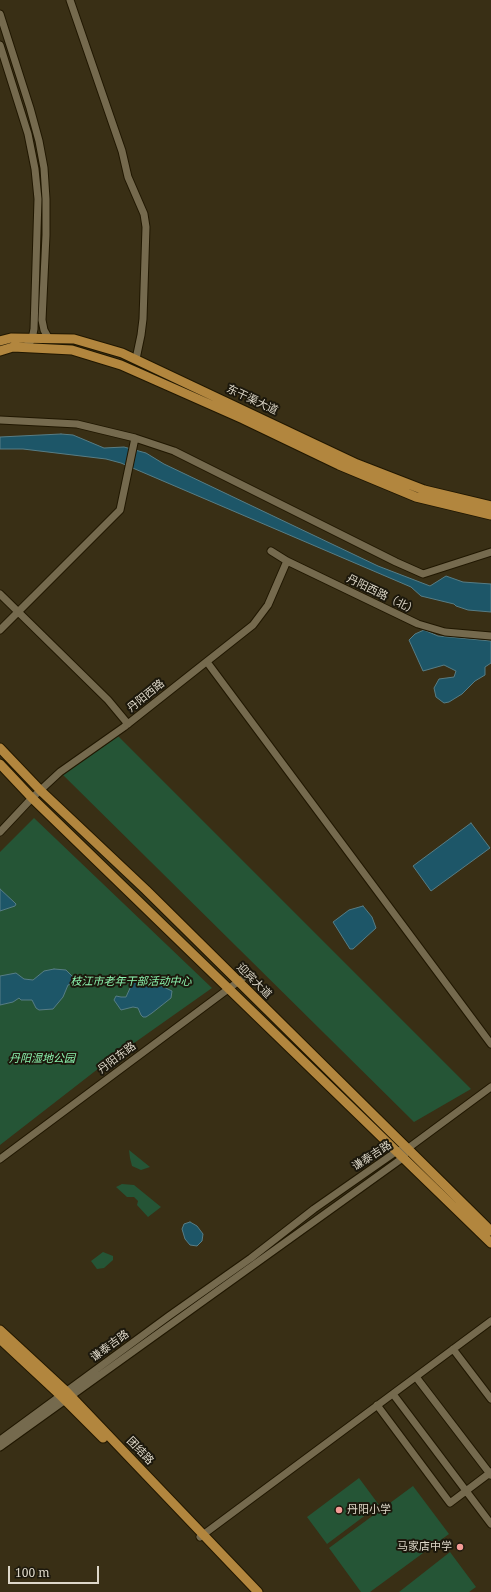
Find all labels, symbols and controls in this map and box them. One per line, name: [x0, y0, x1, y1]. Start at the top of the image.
street label: 东干渠大道: [224, 382, 280, 418]
street label: 丹阳西路（北）: [345, 572, 419, 618]
street label: 丹阳西路: [125, 677, 167, 715]
street label: 迎宾大道: [234, 961, 274, 1001]
park label: 枝江市老年干部活动中心: [71, 975, 191, 989]
street label: 丹阳东路: [95, 1039, 139, 1077]
park label: 丹阳湿地公园: [9, 1052, 75, 1066]
street label: 谦泰吉路: [350, 1138, 394, 1174]
street label: 谦泰吉路: [88, 1328, 132, 1364]
street label: 团结路: [124, 1435, 156, 1467]
place label: 丹阳小学: [347, 1503, 391, 1517]
marker: 丹阳小学: [334, 1505, 344, 1515]
place label: 马家店中学: [397, 1540, 452, 1554]
marker: 马家店中学: [455, 1542, 465, 1552]
scale bar: [10, 1558, 101, 1584]
text: 100 m: [15, 1564, 50, 1581]

